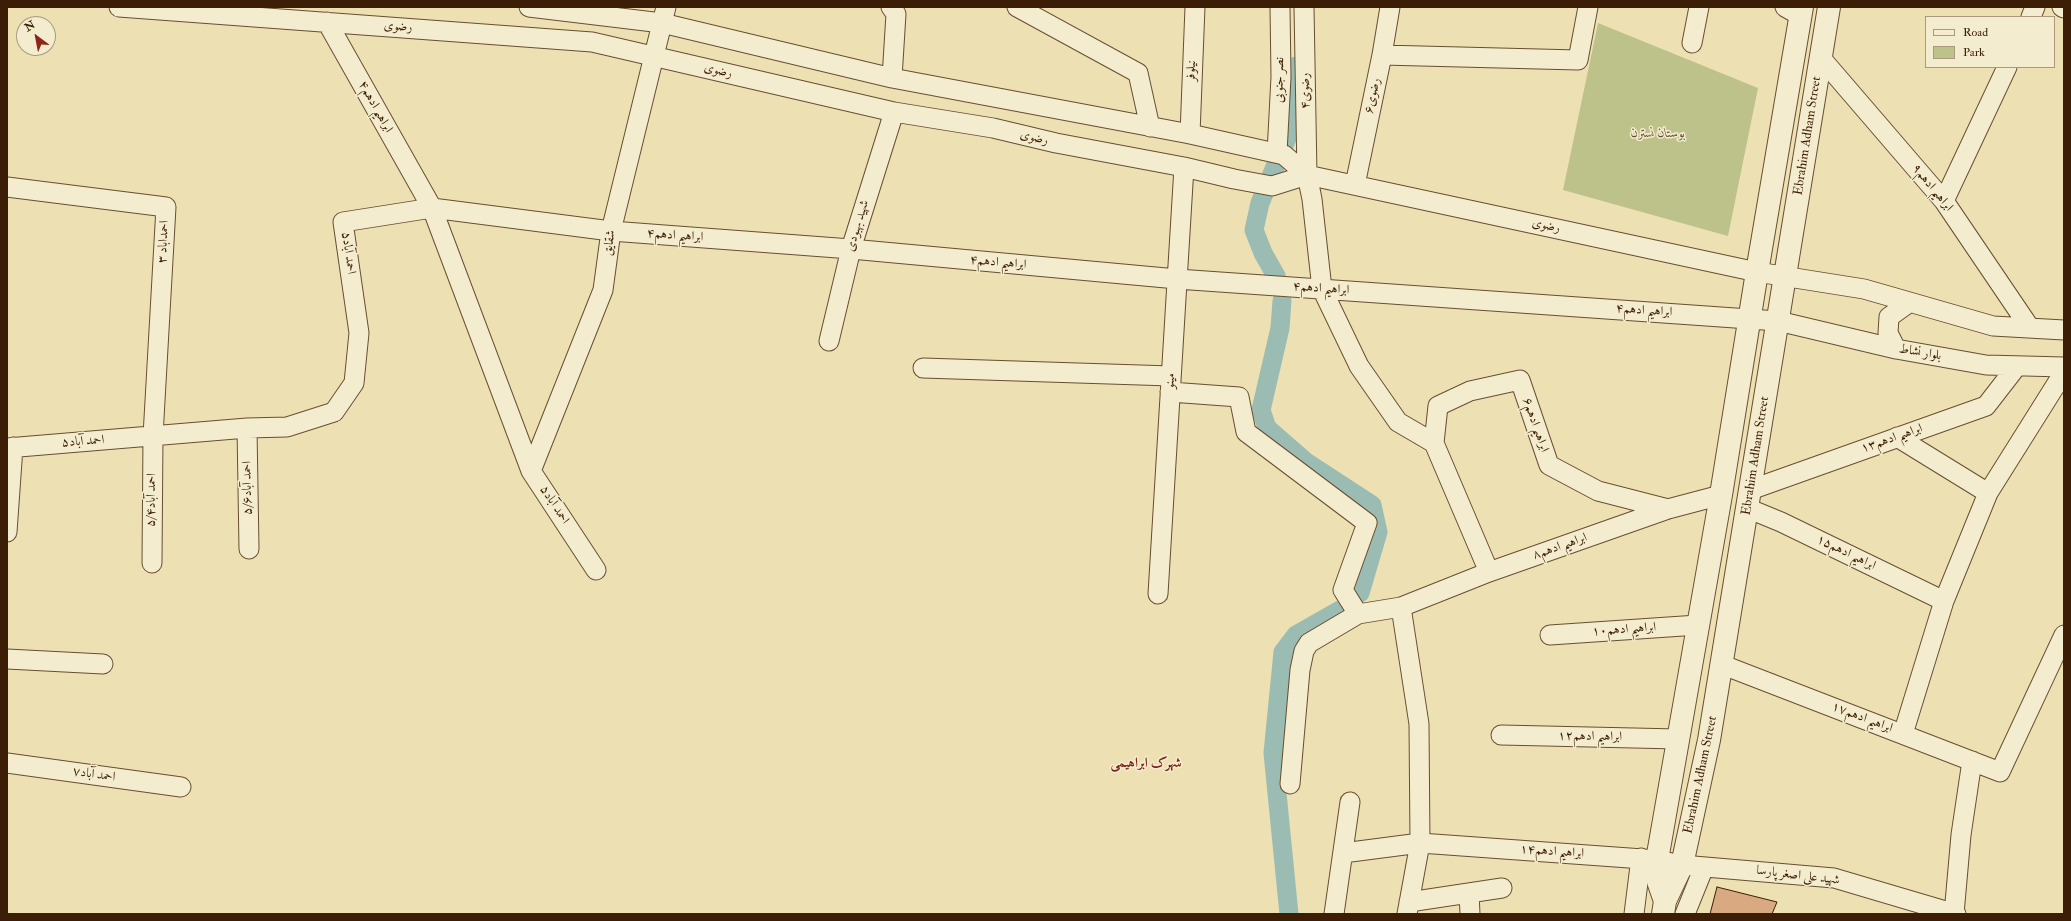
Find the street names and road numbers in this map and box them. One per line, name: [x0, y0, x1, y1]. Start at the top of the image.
street label: رضوی: [383, 18, 413, 36]
street label: نصر جنوبی: [1272, 57, 1288, 103]
street label: رضوی: [702, 60, 734, 82]
street label: نیلوفر: [1184, 60, 1200, 82]
street label: رضوی۴: [1298, 73, 1314, 109]
street label: Ebrahim Adham Street: [1791, 76, 1825, 196]
street label: رضوی۶: [1362, 77, 1384, 115]
street label: ابراهیم ادهم۴: [354, 78, 396, 136]
street label: رضوی: [1018, 127, 1050, 149]
street label: ابراهیم ادهم۹: [1908, 161, 1956, 215]
street label: شهید بهبودی: [843, 198, 873, 254]
street label: رضوی: [1530, 215, 1562, 237]
street label: احمداباد ۳: [155, 220, 173, 264]
street label: ابراهیم ادهم۴: [646, 226, 704, 246]
street label: شقایق: [600, 229, 620, 257]
street label: احمد آباد۵: [337, 231, 359, 275]
street label: ابراهیم ادهم۴: [969, 253, 1027, 273]
street label: ابراهیم ادهم۴: [1292, 279, 1350, 299]
street label: ابراهیم ادهم۴: [1615, 301, 1673, 321]
street label: بلوار نشاط: [1897, 342, 1943, 364]
street label: مینو: [1163, 373, 1179, 389]
street label: ابراهیم ادهم۶: [1518, 396, 1552, 454]
street label: Ebrahim Adham Street: [1739, 396, 1773, 516]
street label: ابراهیم ادهم۱۳: [1859, 421, 1925, 457]
street label: احمد آباد۵: [61, 433, 105, 451]
street label: احمد آباد۵/۶: [240, 461, 256, 515]
street label: احمد آباد۵/۴: [144, 473, 160, 527]
street label: احمد آباد۵: [536, 483, 572, 527]
street label: ابراهیم ادهم۸: [1531, 530, 1589, 564]
street label: ابراهیم ادهم۱۵: [1814, 532, 1878, 574]
street label: ابراهیم ادهم۱۰: [1591, 620, 1657, 640]
street label: ابراهیم ادهم۱۷: [1829, 699, 1895, 737]
street label: Ebrahim Adham Street: [1681, 715, 1721, 835]
street label: ابراهیم ادهم۱۲: [1558, 729, 1622, 745]
street label: احمد آباد۷: [72, 764, 116, 786]
street label: ابراهیم ادهم۱۴: [1519, 842, 1585, 862]
street label: شهید علی اصغر پارسا: [1755, 863, 1841, 889]

